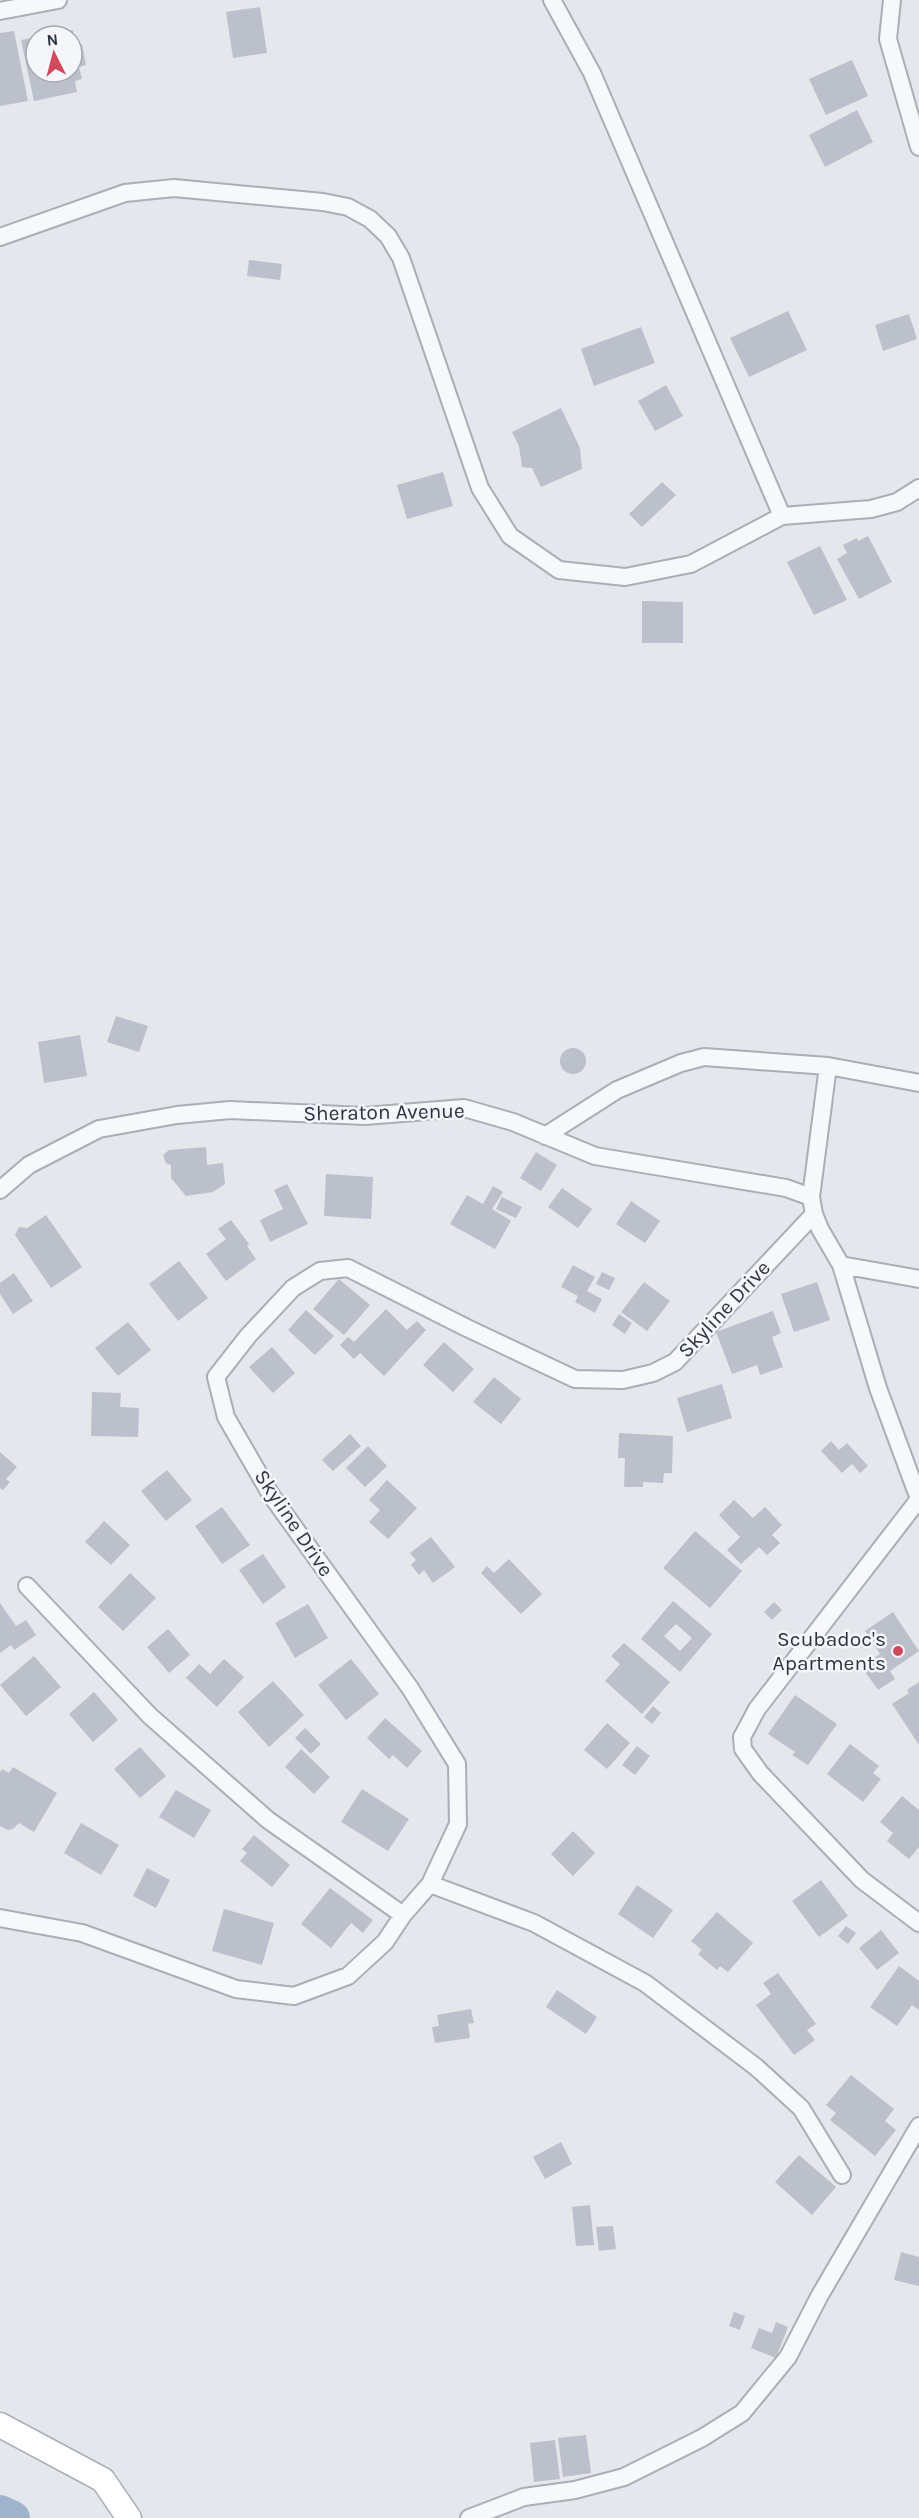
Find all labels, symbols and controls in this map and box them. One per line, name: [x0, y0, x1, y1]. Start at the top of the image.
north arrow: [24, 24, 84, 84]
text: N: [46, 30, 59, 50]
street label: Sheraton Avenue: [303, 1099, 465, 1125]
street label: Skyline Drive: [673, 1256, 775, 1362]
street label: Skyline Drive: [249, 1465, 339, 1581]
place label: Scubadoc's Apartments: [773, 1627, 886, 1675]
marker: Scubadoc's Apartments: [891, 1644, 905, 1658]

